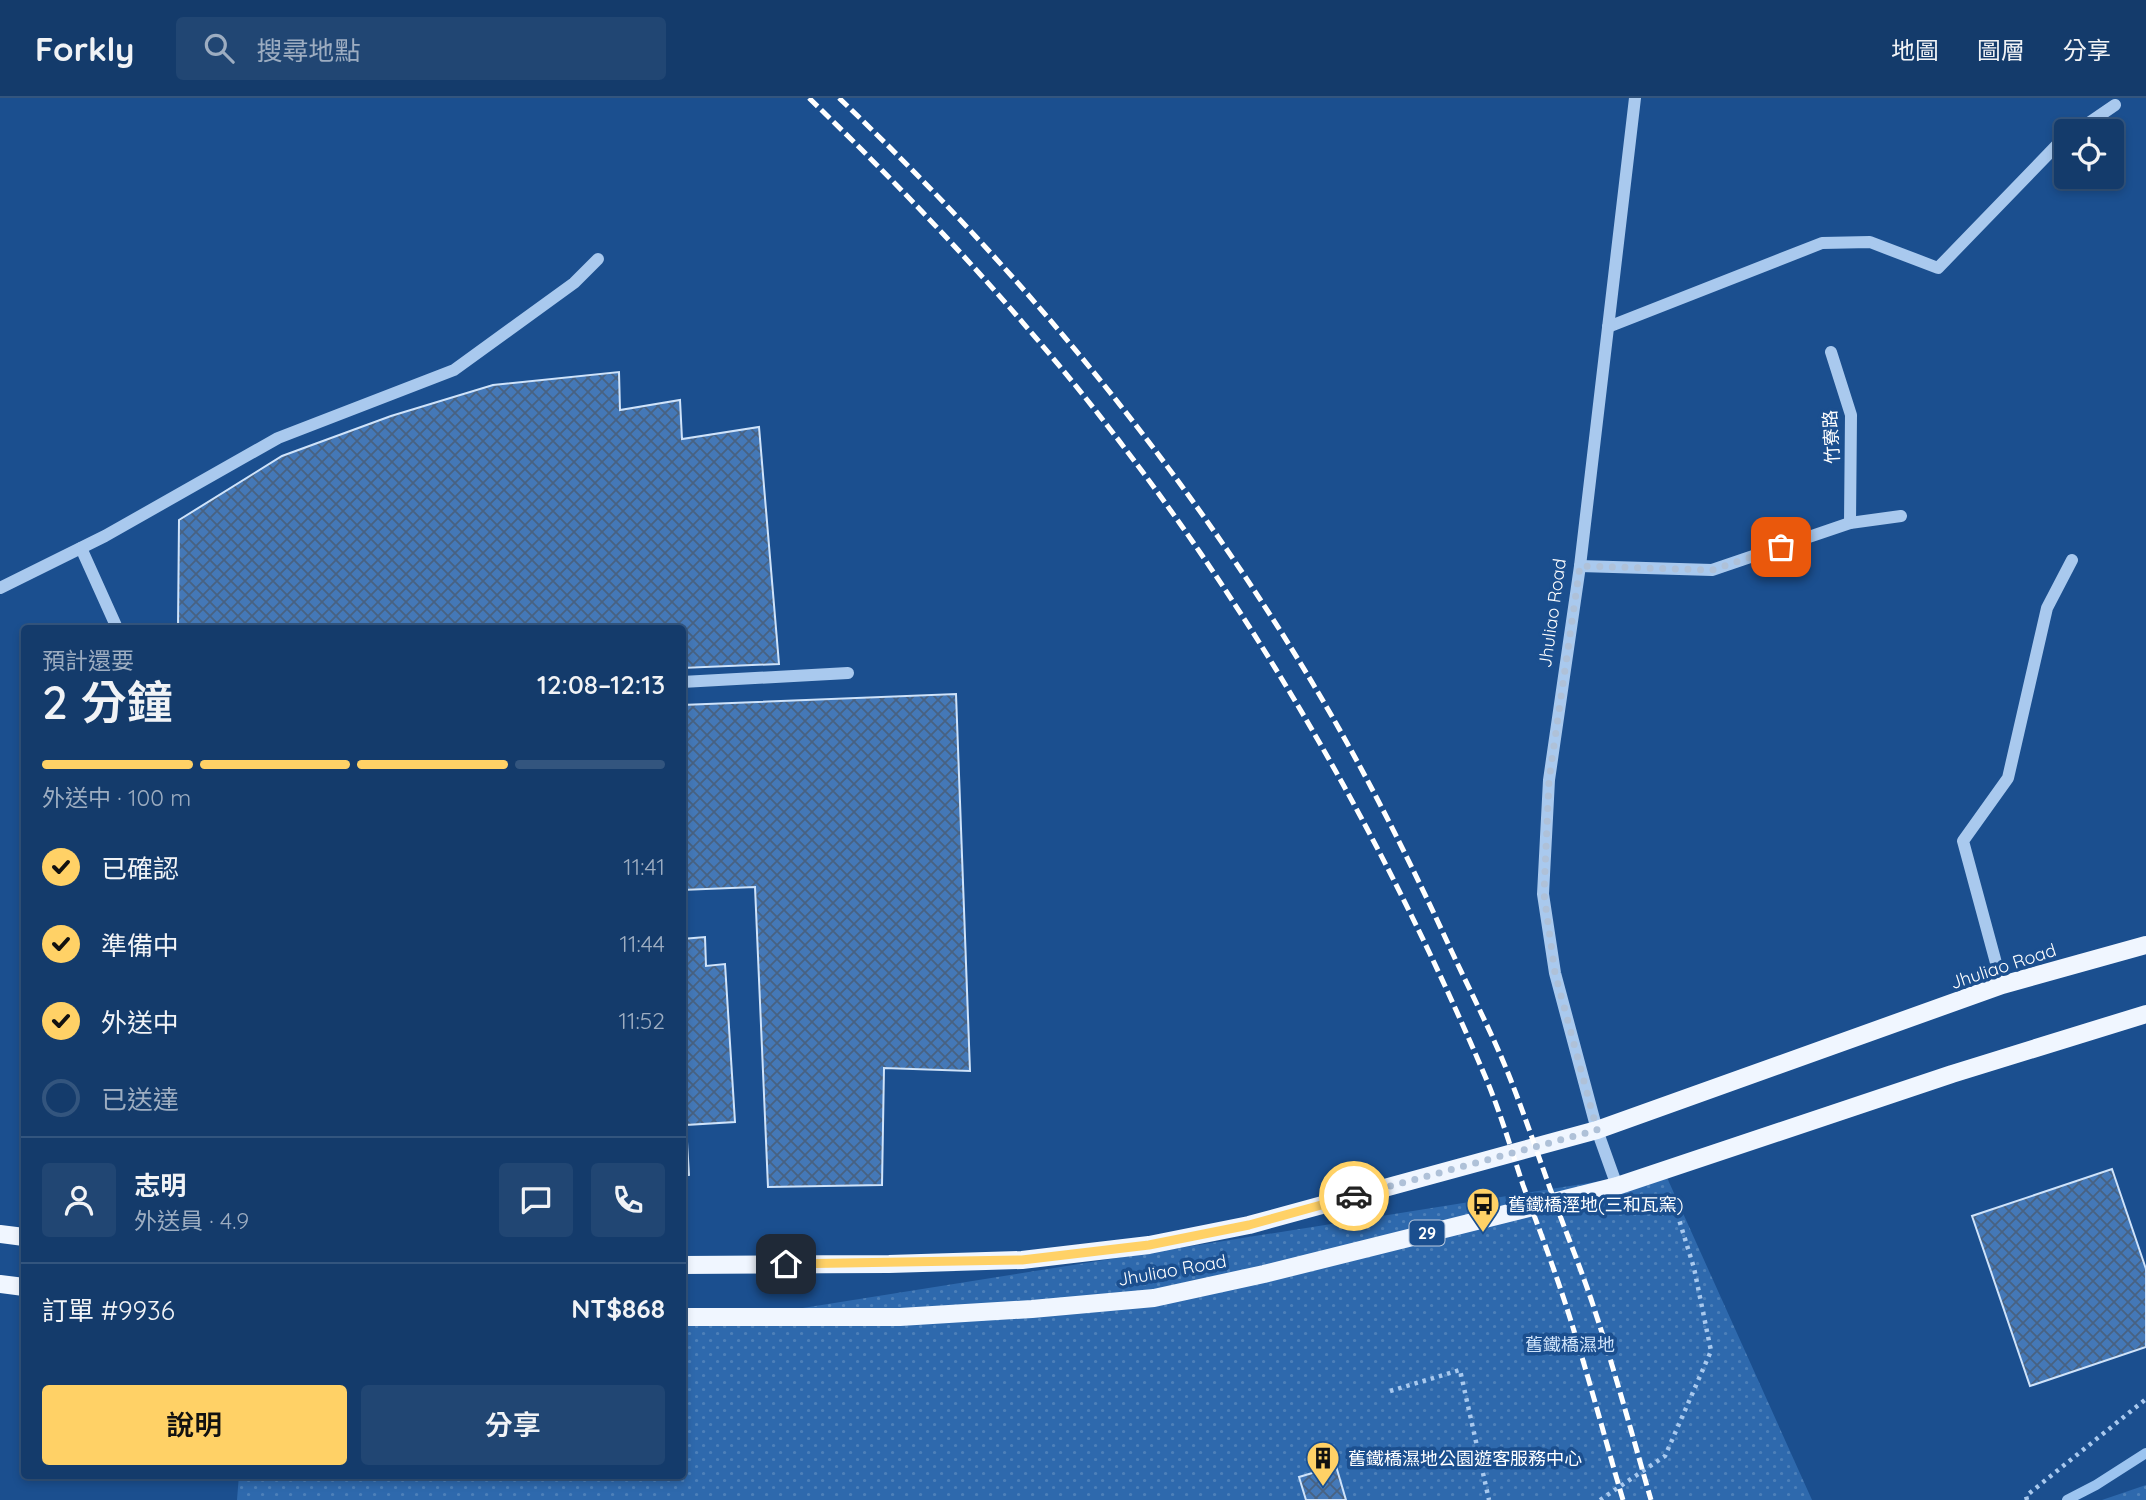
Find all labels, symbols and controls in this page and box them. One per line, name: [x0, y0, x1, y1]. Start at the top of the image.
search box: [176, 17, 666, 80]
text: Forkly: [35, 28, 134, 69]
icon: search: [200, 29, 238, 67]
text: 搜尋地點: [256, 34, 360, 67]
text: 地圖: [1891, 35, 1939, 65]
text: 圖層: [1977, 35, 2025, 65]
text: 分享: [2063, 35, 2111, 65]
map controls: [2054, 119, 2124, 189]
button: locate: [2054, 119, 2124, 189]
street label: 竹寮路: [1818, 409, 1844, 465]
pin: [1751, 517, 1811, 577]
icon: bag: [1762, 528, 1800, 566]
street label: Jhuliao Road: [1533, 557, 1571, 669]
text: 預計還要: [42, 646, 134, 675]
text: 12:08–12:13: [537, 668, 665, 701]
text: 2 分鐘: [42, 673, 173, 731]
text: 外送中 · 100 m: [42, 783, 191, 812]
icon: check: [42, 848, 80, 886]
text: 已確認: [101, 852, 179, 885]
text: 11:41: [623, 852, 665, 881]
icon: check: [42, 925, 80, 963]
text: 準備中: [101, 929, 179, 962]
text: 11:44: [619, 929, 665, 958]
street label: Jhuliao Road: [1947, 938, 2059, 994]
icon: check: [42, 1002, 80, 1040]
text: 外送中: [101, 1006, 179, 1039]
text: 11:52: [618, 1006, 665, 1035]
text: 已送達: [101, 1083, 179, 1116]
courier: [1319, 1161, 1389, 1231]
button: person: [42, 1163, 116, 1237]
button: chat: [499, 1163, 573, 1237]
button: phone: [591, 1163, 665, 1237]
text: 志明: [134, 1169, 186, 1202]
icon: car: [1335, 1177, 1373, 1215]
bus stop icon: 舊鐵橋溼地(三和瓦窯): [1464, 1185, 1502, 1234]
place label: 舊鐵橋溼地(三和瓦窯): [1508, 1193, 1683, 1216]
text: 外送員 · 4.9: [134, 1206, 249, 1235]
road number: 29: [1410, 1220, 1444, 1246]
pin: [756, 1234, 816, 1294]
icon: home: [767, 1245, 805, 1283]
street label: Jhuliao Road: [1116, 1249, 1228, 1291]
text: NT$868: [571, 1292, 665, 1325]
text: 訂單 #9936: [42, 1294, 175, 1327]
park label: 舊鐵橋濕地: [1525, 1333, 1615, 1356]
button: 說明: [42, 1385, 347, 1465]
button: 分享: [361, 1385, 665, 1465]
building icon: 舊鐵橋濕地公園遊客服務中心: [1304, 1439, 1342, 1488]
place label: 舊鐵橋濕地公園遊客服務中心: [1348, 1447, 1582, 1470]

